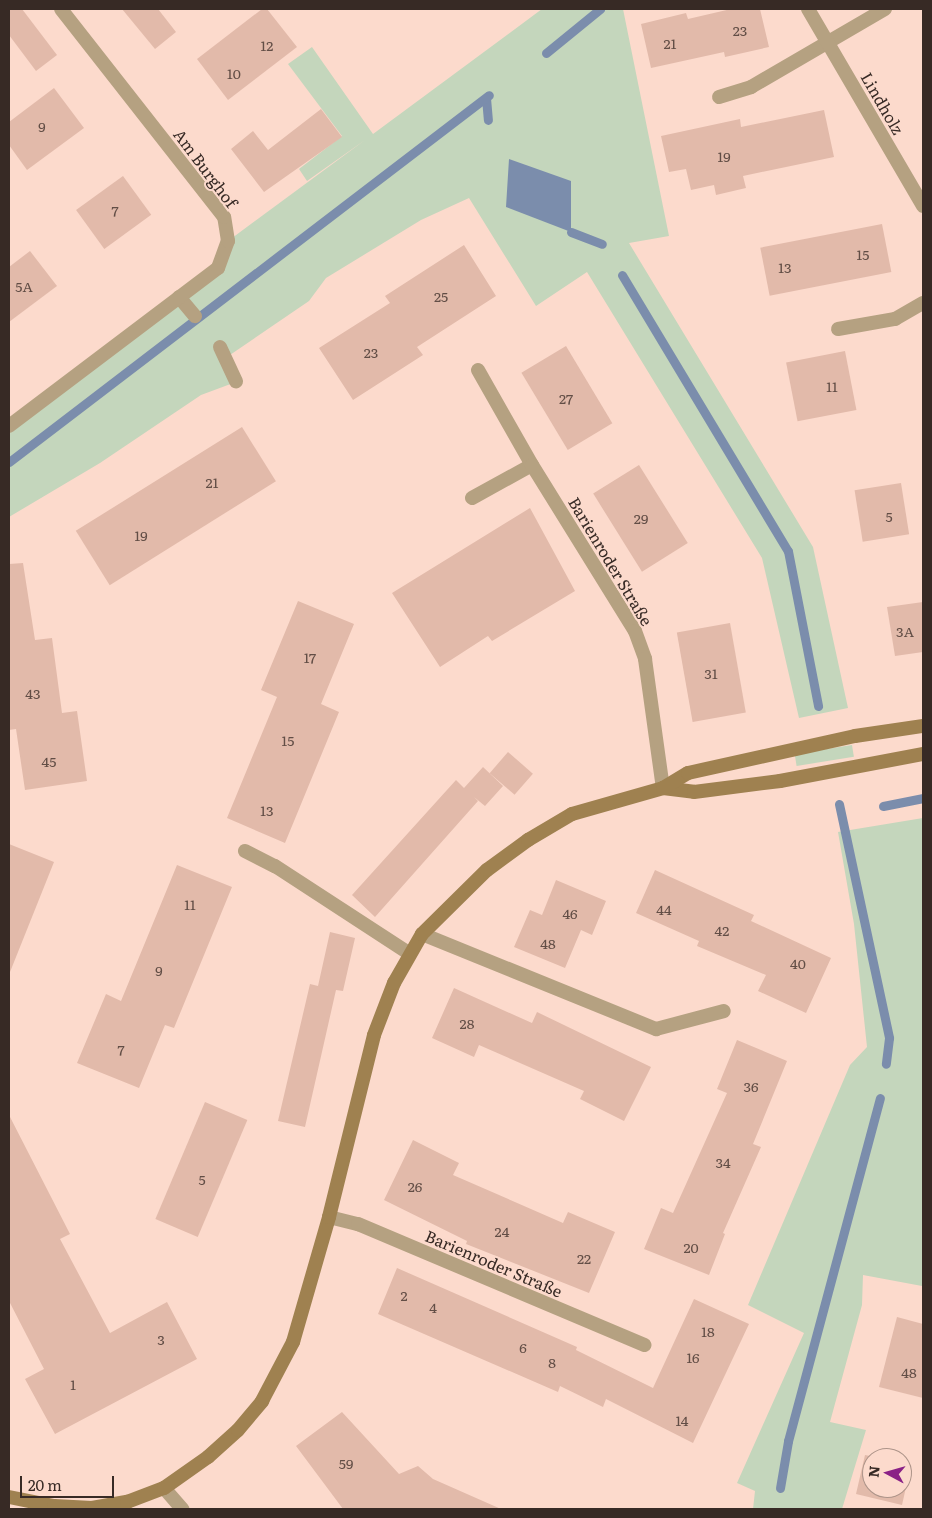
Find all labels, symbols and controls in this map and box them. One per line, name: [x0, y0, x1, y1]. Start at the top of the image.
house number: 23: [733, 22, 747, 38]
house number: 21: [664, 35, 676, 51]
house number: 12: [261, 37, 273, 53]
house number: 10: [227, 65, 241, 81]
street label: Lindholz: [858, 69, 908, 137]
house number: 9: [38, 118, 46, 134]
street label: Am Burghof: [170, 125, 242, 211]
house number: 19: [717, 148, 731, 164]
house number: 7: [111, 202, 119, 218]
house number: 15: [857, 246, 869, 262]
house number: 13: [778, 259, 792, 275]
house number: 5A: [15, 278, 33, 294]
house number: 25: [434, 288, 448, 304]
house number: 23: [364, 344, 378, 360]
house number: 11: [826, 378, 838, 394]
house number: 27: [559, 390, 573, 406]
house number: 21: [206, 474, 218, 490]
street label: Barienroder Straße: [565, 493, 657, 629]
house number: 5: [885, 508, 893, 524]
house number: 29: [634, 510, 648, 526]
house number: 19: [134, 527, 148, 543]
house number: 3A: [896, 623, 914, 639]
house number: 17: [304, 649, 316, 665]
house number: 31: [704, 665, 718, 681]
house number: 43: [25, 685, 41, 701]
house number: 15: [282, 732, 294, 748]
house number: 45: [42, 753, 56, 769]
house number: 13: [260, 802, 274, 818]
house number: 11: [184, 896, 196, 912]
house number: 44: [656, 901, 672, 917]
house number: 46: [562, 905, 578, 921]
house number: 42: [715, 922, 729, 938]
house number: 48: [540, 935, 556, 951]
house number: 40: [790, 955, 806, 971]
house number: 9: [155, 962, 163, 978]
house number: 28: [460, 1015, 474, 1031]
house number: 7: [117, 1041, 125, 1057]
house number: 36: [743, 1078, 759, 1094]
house number: 34: [715, 1154, 731, 1170]
house number: 5: [198, 1171, 206, 1187]
house number: 26: [408, 1178, 422, 1194]
house number: 24: [495, 1223, 509, 1239]
street label: Barienroder Straße: [423, 1226, 565, 1300]
house number: 20: [683, 1239, 699, 1255]
house number: 22: [577, 1250, 591, 1266]
house number: 2: [400, 1287, 408, 1303]
house number: 4: [429, 1299, 437, 1315]
house number: 18: [701, 1323, 715, 1339]
house number: 3: [157, 1331, 165, 1347]
house number: 6: [519, 1339, 527, 1355]
house number: 16: [686, 1349, 700, 1365]
house number: 8: [548, 1354, 556, 1370]
house number: 48: [901, 1364, 917, 1380]
house number: 1: [70, 1376, 76, 1392]
house number: 14: [676, 1412, 688, 1428]
north arrow: [862, 1448, 912, 1498]
house number: 59: [339, 1455, 353, 1471]
text: N: [863, 1465, 884, 1478]
scale bar: [22, 1466, 116, 1498]
text: 20 m: [28, 1473, 62, 1496]

